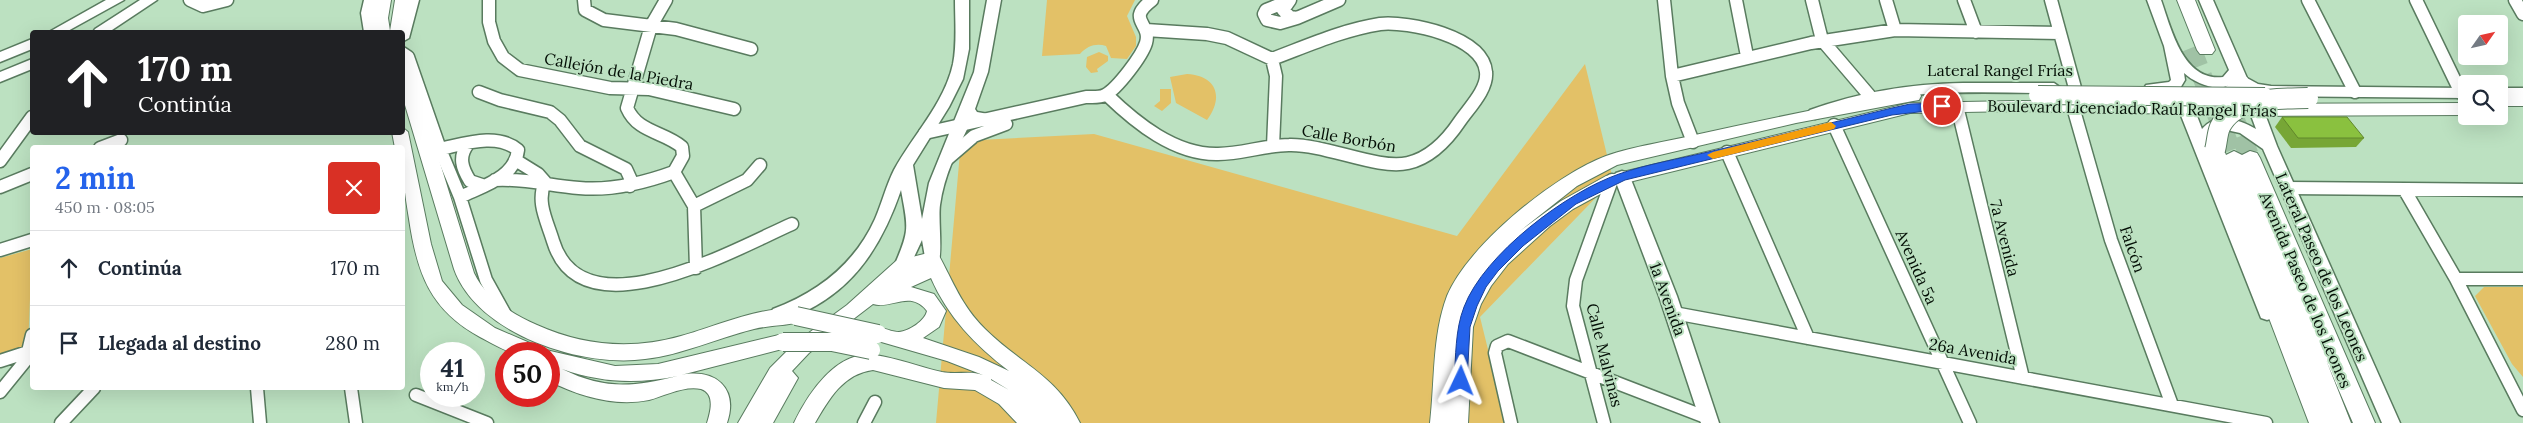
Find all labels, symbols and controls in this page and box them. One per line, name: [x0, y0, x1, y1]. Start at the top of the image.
north arrow: [2458, 15, 2508, 65]
map controls: [2458, 15, 2508, 125]
text: 170 m: [138, 46, 232, 91]
street label: Callejón de la Piedra: [543, 48, 695, 94]
icon: ahead: [55, 50, 120, 115]
street label: Lateral Rangel Frías: [1927, 60, 2073, 80]
button: search: [2458, 75, 2508, 125]
pin: [1921, 85, 1963, 127]
text: Continúa: [138, 90, 232, 118]
icon: arrive: [1928, 92, 1956, 120]
street label: Boulevard Licenciado Raúl Rangel Frías: [1987, 95, 2277, 121]
street label: Calle Borbón: [1300, 120, 1398, 156]
text: 2 min: [55, 159, 135, 197]
button: close: [328, 162, 380, 214]
street label: Lateral Paseo de los Leones: [2271, 170, 2373, 364]
street label: Avenida Paseo de los Leones: [2255, 188, 2356, 391]
text: 450 m · 08:05: [55, 197, 155, 217]
street label: 7a Avenida: [1986, 198, 2024, 278]
street label: Falcón: [2116, 223, 2150, 275]
street label: Avenida 5a: [1891, 226, 1942, 307]
icon: ahead: [55, 254, 83, 282]
text: Continúa: [98, 256, 182, 280]
text: 170 m: [331, 256, 380, 280]
street label: 1a Avenida: [1645, 260, 1691, 338]
street label: Calle Malvinas: [1582, 301, 1628, 409]
icon: arrive: [55, 329, 83, 357]
text: Llegada al destino: [98, 331, 261, 355]
text: 280 m: [325, 331, 380, 355]
street label: 26a Avenida: [1928, 333, 2018, 369]
speed limit sign: 50: [495, 342, 560, 407]
text: 41: [441, 352, 464, 384]
position arrow: [1434, 354, 1486, 406]
text: km/h: [436, 379, 469, 394]

